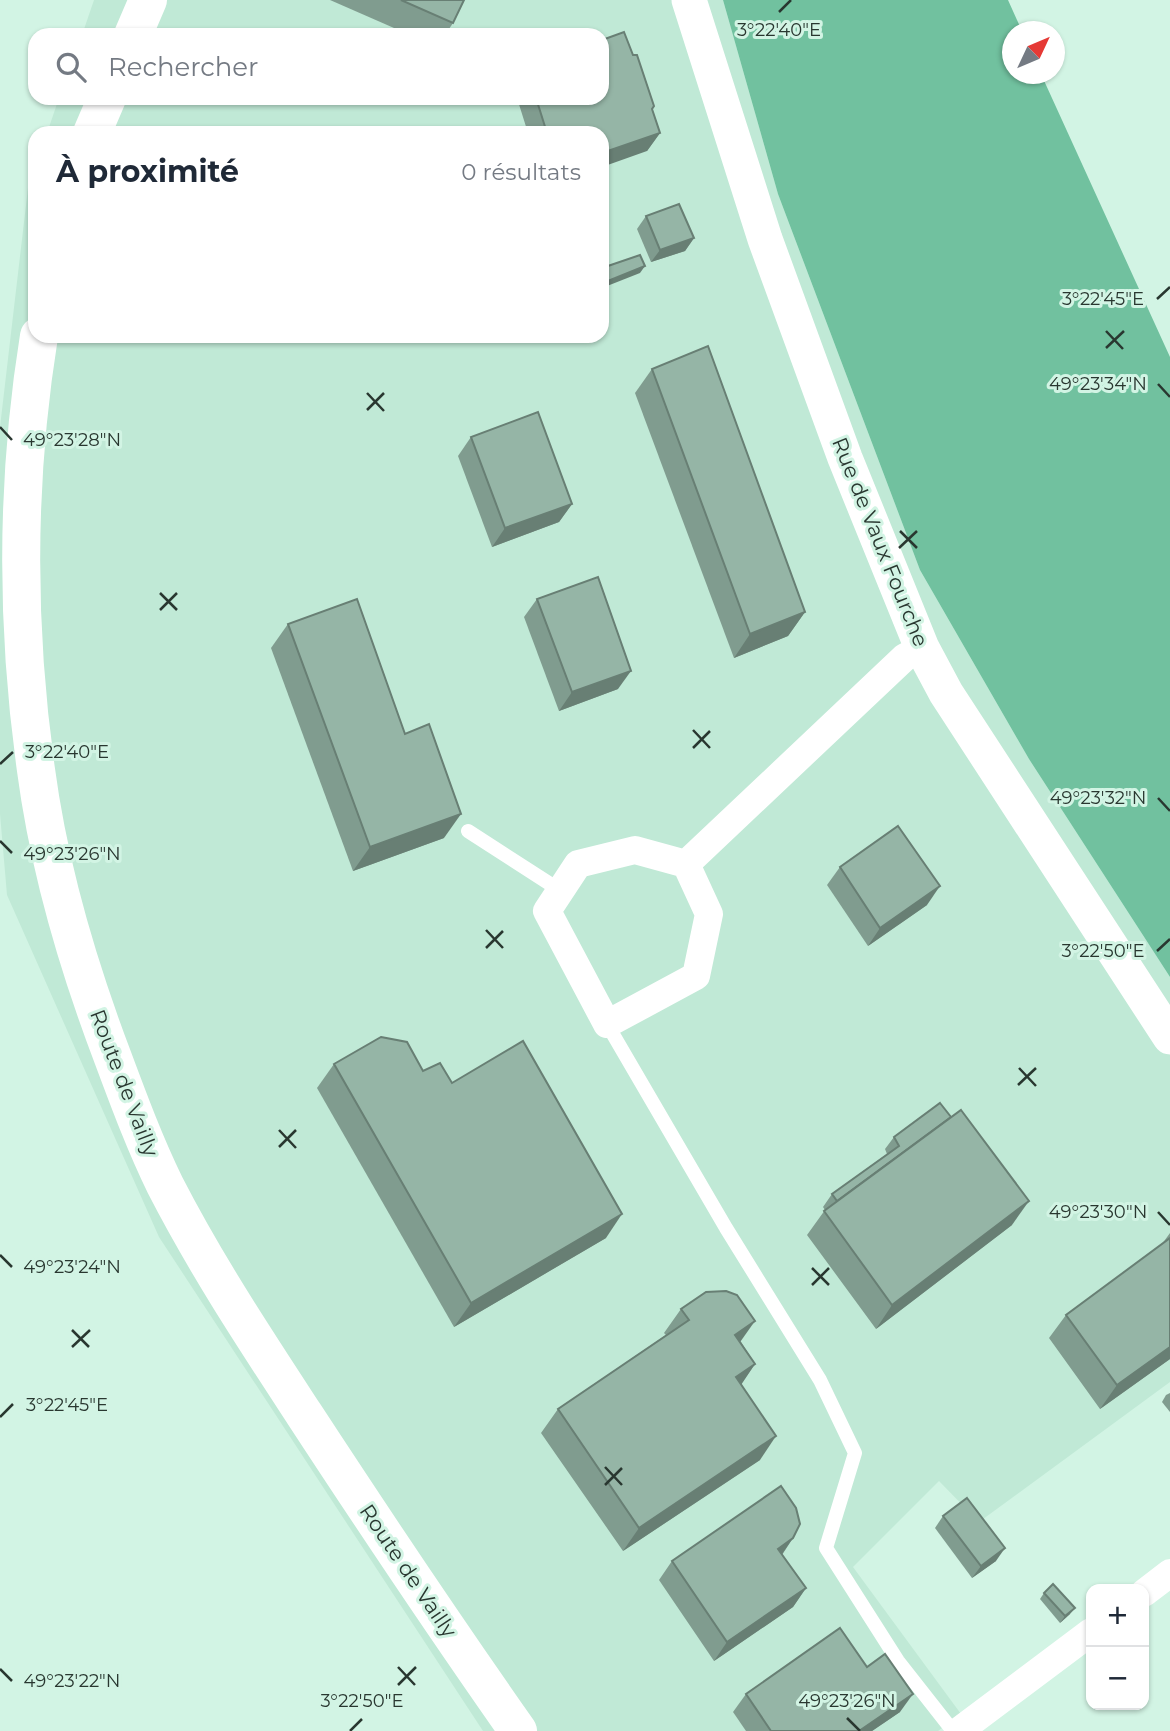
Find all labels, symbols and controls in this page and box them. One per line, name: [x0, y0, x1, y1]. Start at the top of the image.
text: 3°22'40"E: [737, 19, 821, 41]
north arrow: [1002, 21, 1065, 84]
search box: [28, 28, 609, 105]
icon: search: [52, 48, 90, 86]
text: Rechercher: [108, 51, 258, 83]
text: À proximité: [56, 153, 239, 190]
text: 0 résultats: [461, 158, 581, 186]
text: 3°22'45"E: [1062, 288, 1144, 310]
text: 49°23'34"N: [1049, 373, 1147, 395]
text: 49°23'28"N: [23, 429, 121, 451]
street label: Rue de Vaux Fourche: [827, 434, 934, 650]
text: 3°22'40"E: [25, 741, 109, 763]
text: 49°23'32"N: [1050, 787, 1146, 809]
text: 49°23'26"N: [23, 843, 121, 865]
text: 3°22'50"E: [1061, 940, 1145, 962]
street label: Route de Vailly: [85, 1006, 164, 1160]
text: 49°23'30"N: [1049, 1201, 1147, 1223]
text: 49°23'24"N: [23, 1256, 121, 1278]
text: 3°22'45"E: [26, 1394, 108, 1416]
street label: Route de Vailly: [355, 1499, 463, 1643]
map controls: [1086, 1584, 1149, 1710]
button: +: [1086, 1584, 1149, 1647]
button: −: [1086, 1647, 1149, 1710]
text: 49°23'22"N: [24, 1670, 120, 1692]
text: 3°22'50"E: [320, 1690, 404, 1712]
text: 49°23'26"N: [798, 1690, 896, 1712]

